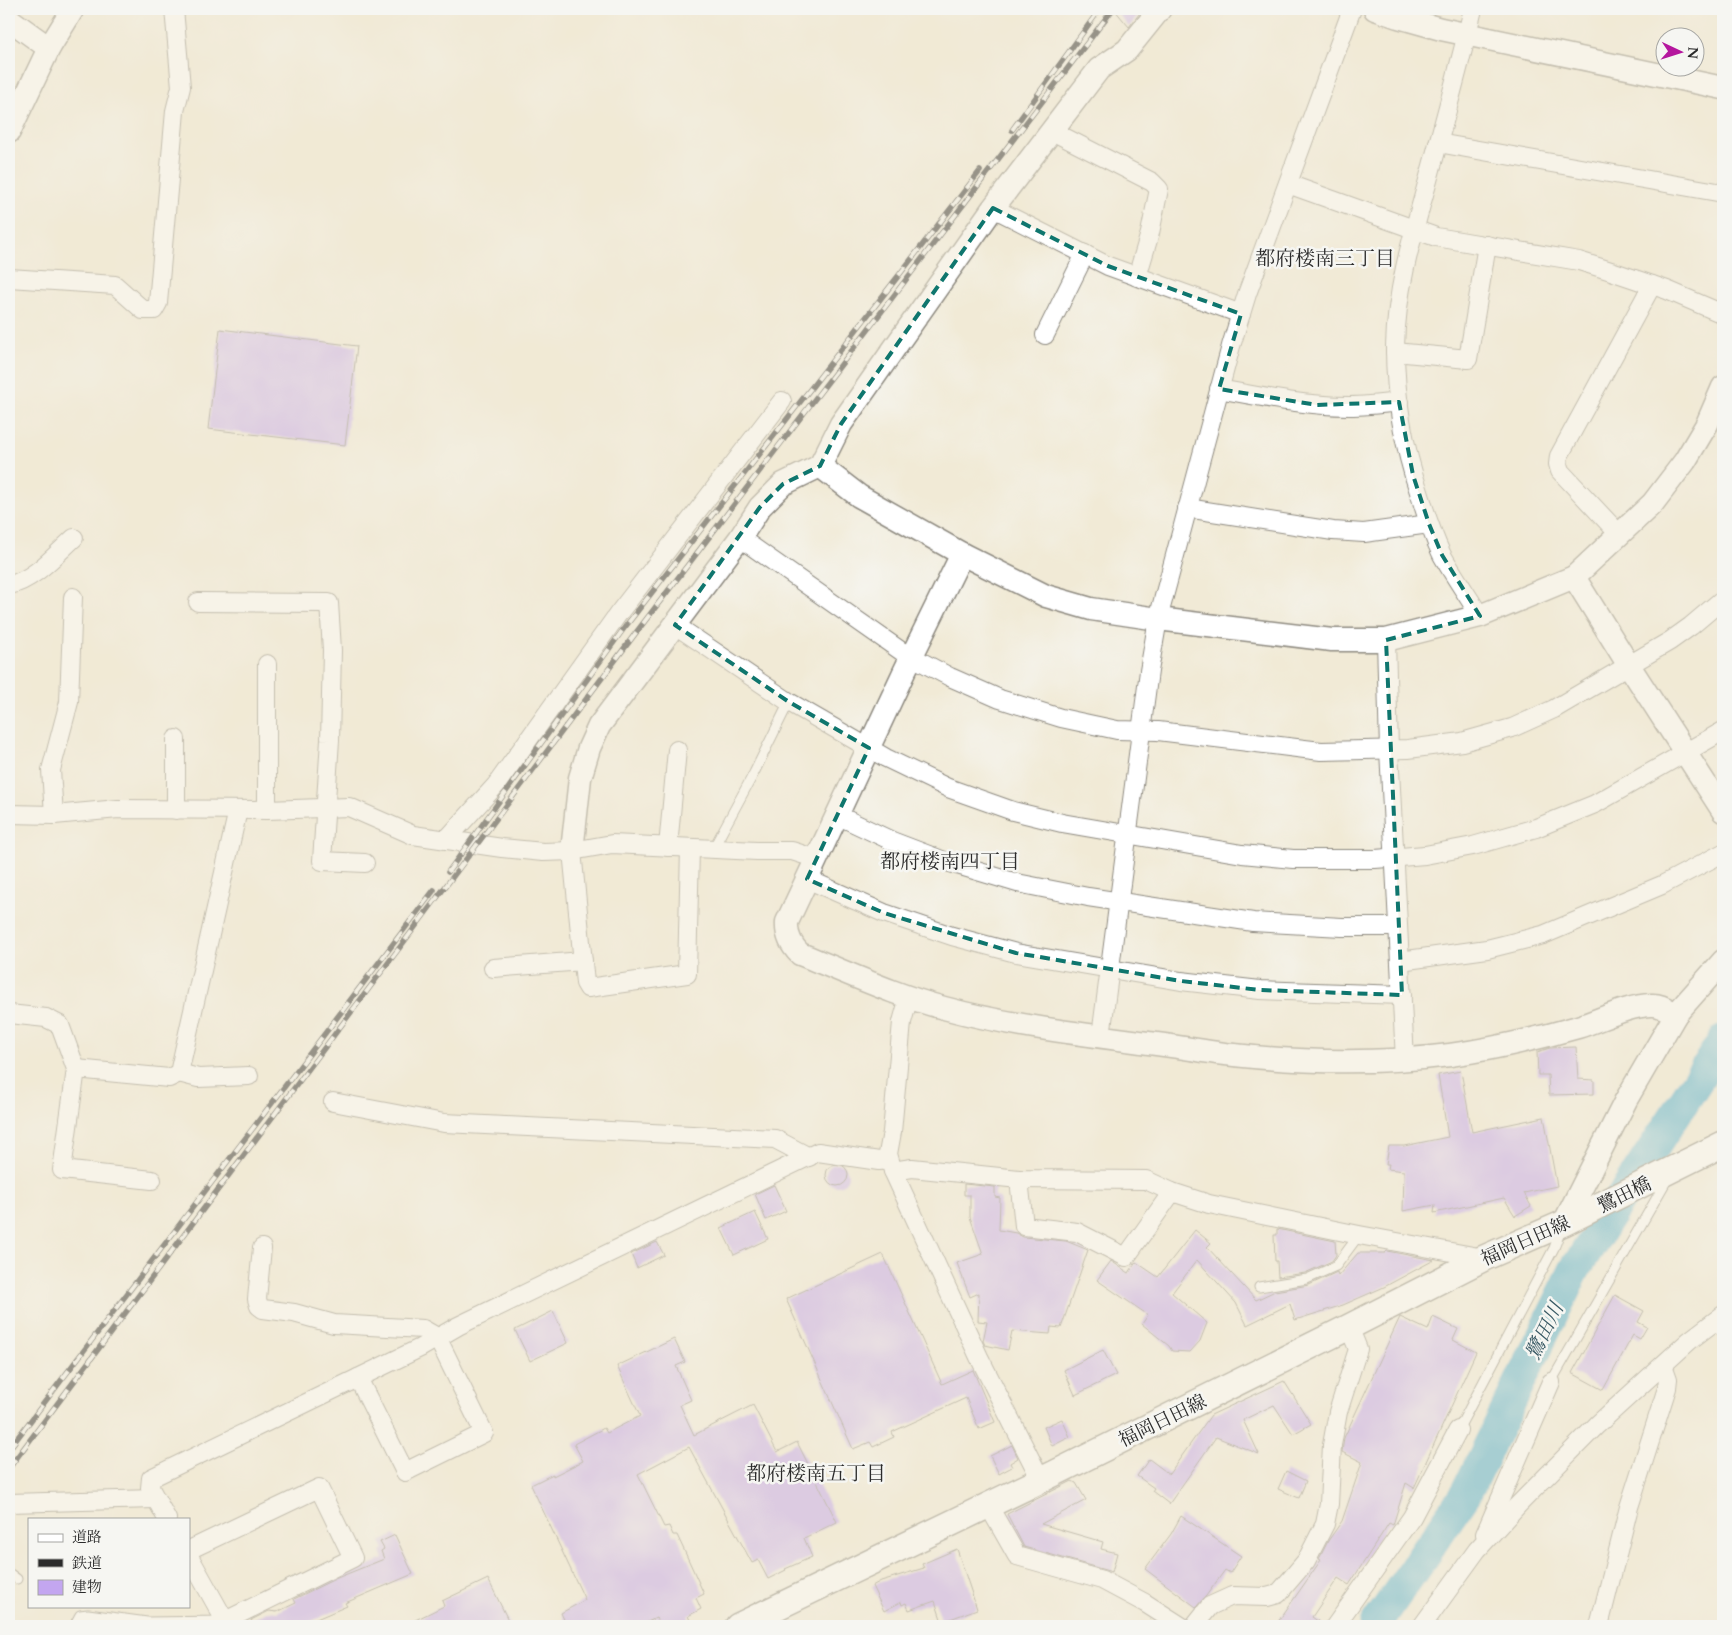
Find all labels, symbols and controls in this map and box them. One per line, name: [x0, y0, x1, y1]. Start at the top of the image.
north arrow: [1654, 28, 1704, 78]
text: N: [1683, 46, 1702, 60]
district label: 都府楼南三丁目: [1255, 245, 1395, 272]
district label: 都府楼南四丁目: [880, 848, 1020, 875]
street label: 鷺田橋: [1593, 1171, 1656, 1219]
street label: 福岡日田線: [1477, 1210, 1574, 1272]
water label: 鷺田川: [1519, 1297, 1571, 1364]
street label: 福岡日田線: [1114, 1388, 1211, 1453]
district label: 都府楼南五丁目: [746, 1460, 886, 1487]
legend: [28, 1518, 190, 1608]
text: 道路: [72, 1527, 102, 1547]
text: 鉄道: [72, 1553, 102, 1573]
text: 建物: [72, 1577, 102, 1597]

